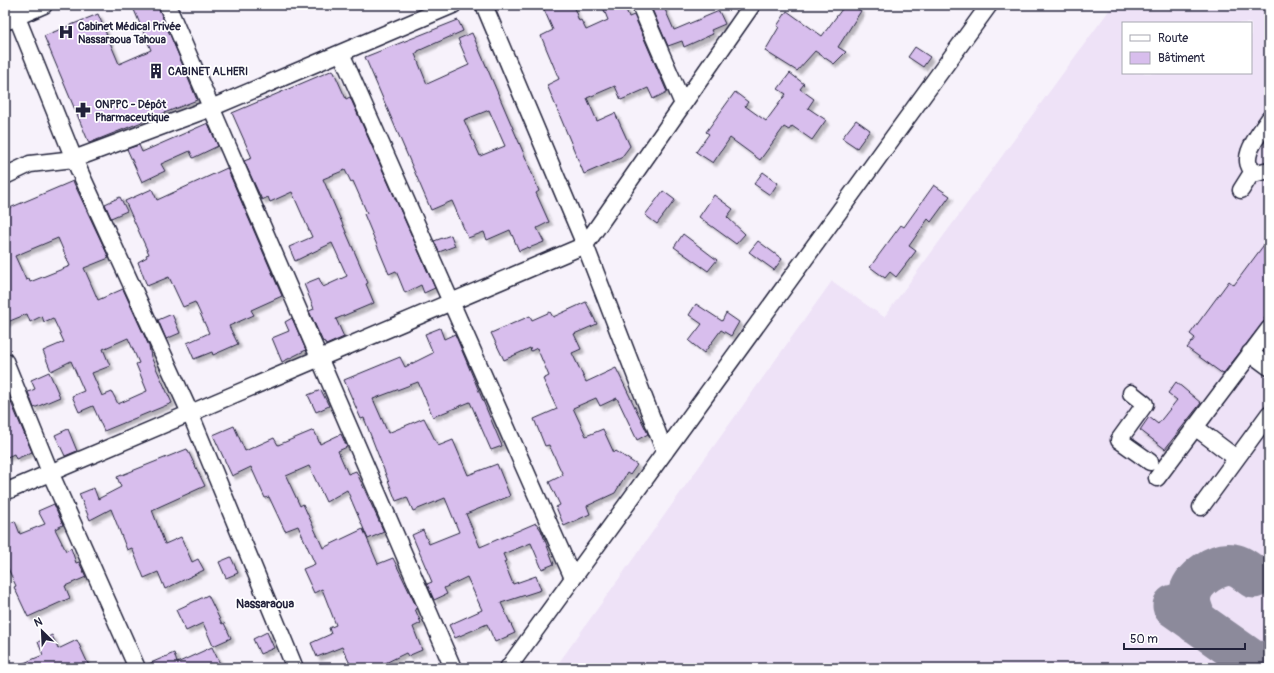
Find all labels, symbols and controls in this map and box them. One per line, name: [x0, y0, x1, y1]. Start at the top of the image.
place label: Cabinet Médical Privée Nassaraoua Tahoua: [78, 20, 181, 46]
legend: [1122, 22, 1252, 74]
hospital icon: Cabinet Médical Privée Nassaraoua Tahoua: [57, 23, 75, 41]
text: Route: [1158, 31, 1188, 46]
text: Bâtiment: [1158, 51, 1205, 66]
building icon: CABINET ALHERI: [147, 62, 165, 80]
place label: CABINET ALHERI: [168, 65, 248, 78]
place label: ONPPC - Dépôt Pharmaceutique: [95, 98, 170, 124]
pharmacy icon: ONPPC - Dépôt Pharmaceutique: [74, 101, 92, 119]
district label: Nassaraoua: [236, 597, 294, 612]
north arrow: [22, 611, 62, 651]
text: N: [32, 615, 45, 630]
scale bar: [1124, 625, 1245, 651]
text: 50 m: [1130, 632, 1158, 647]

